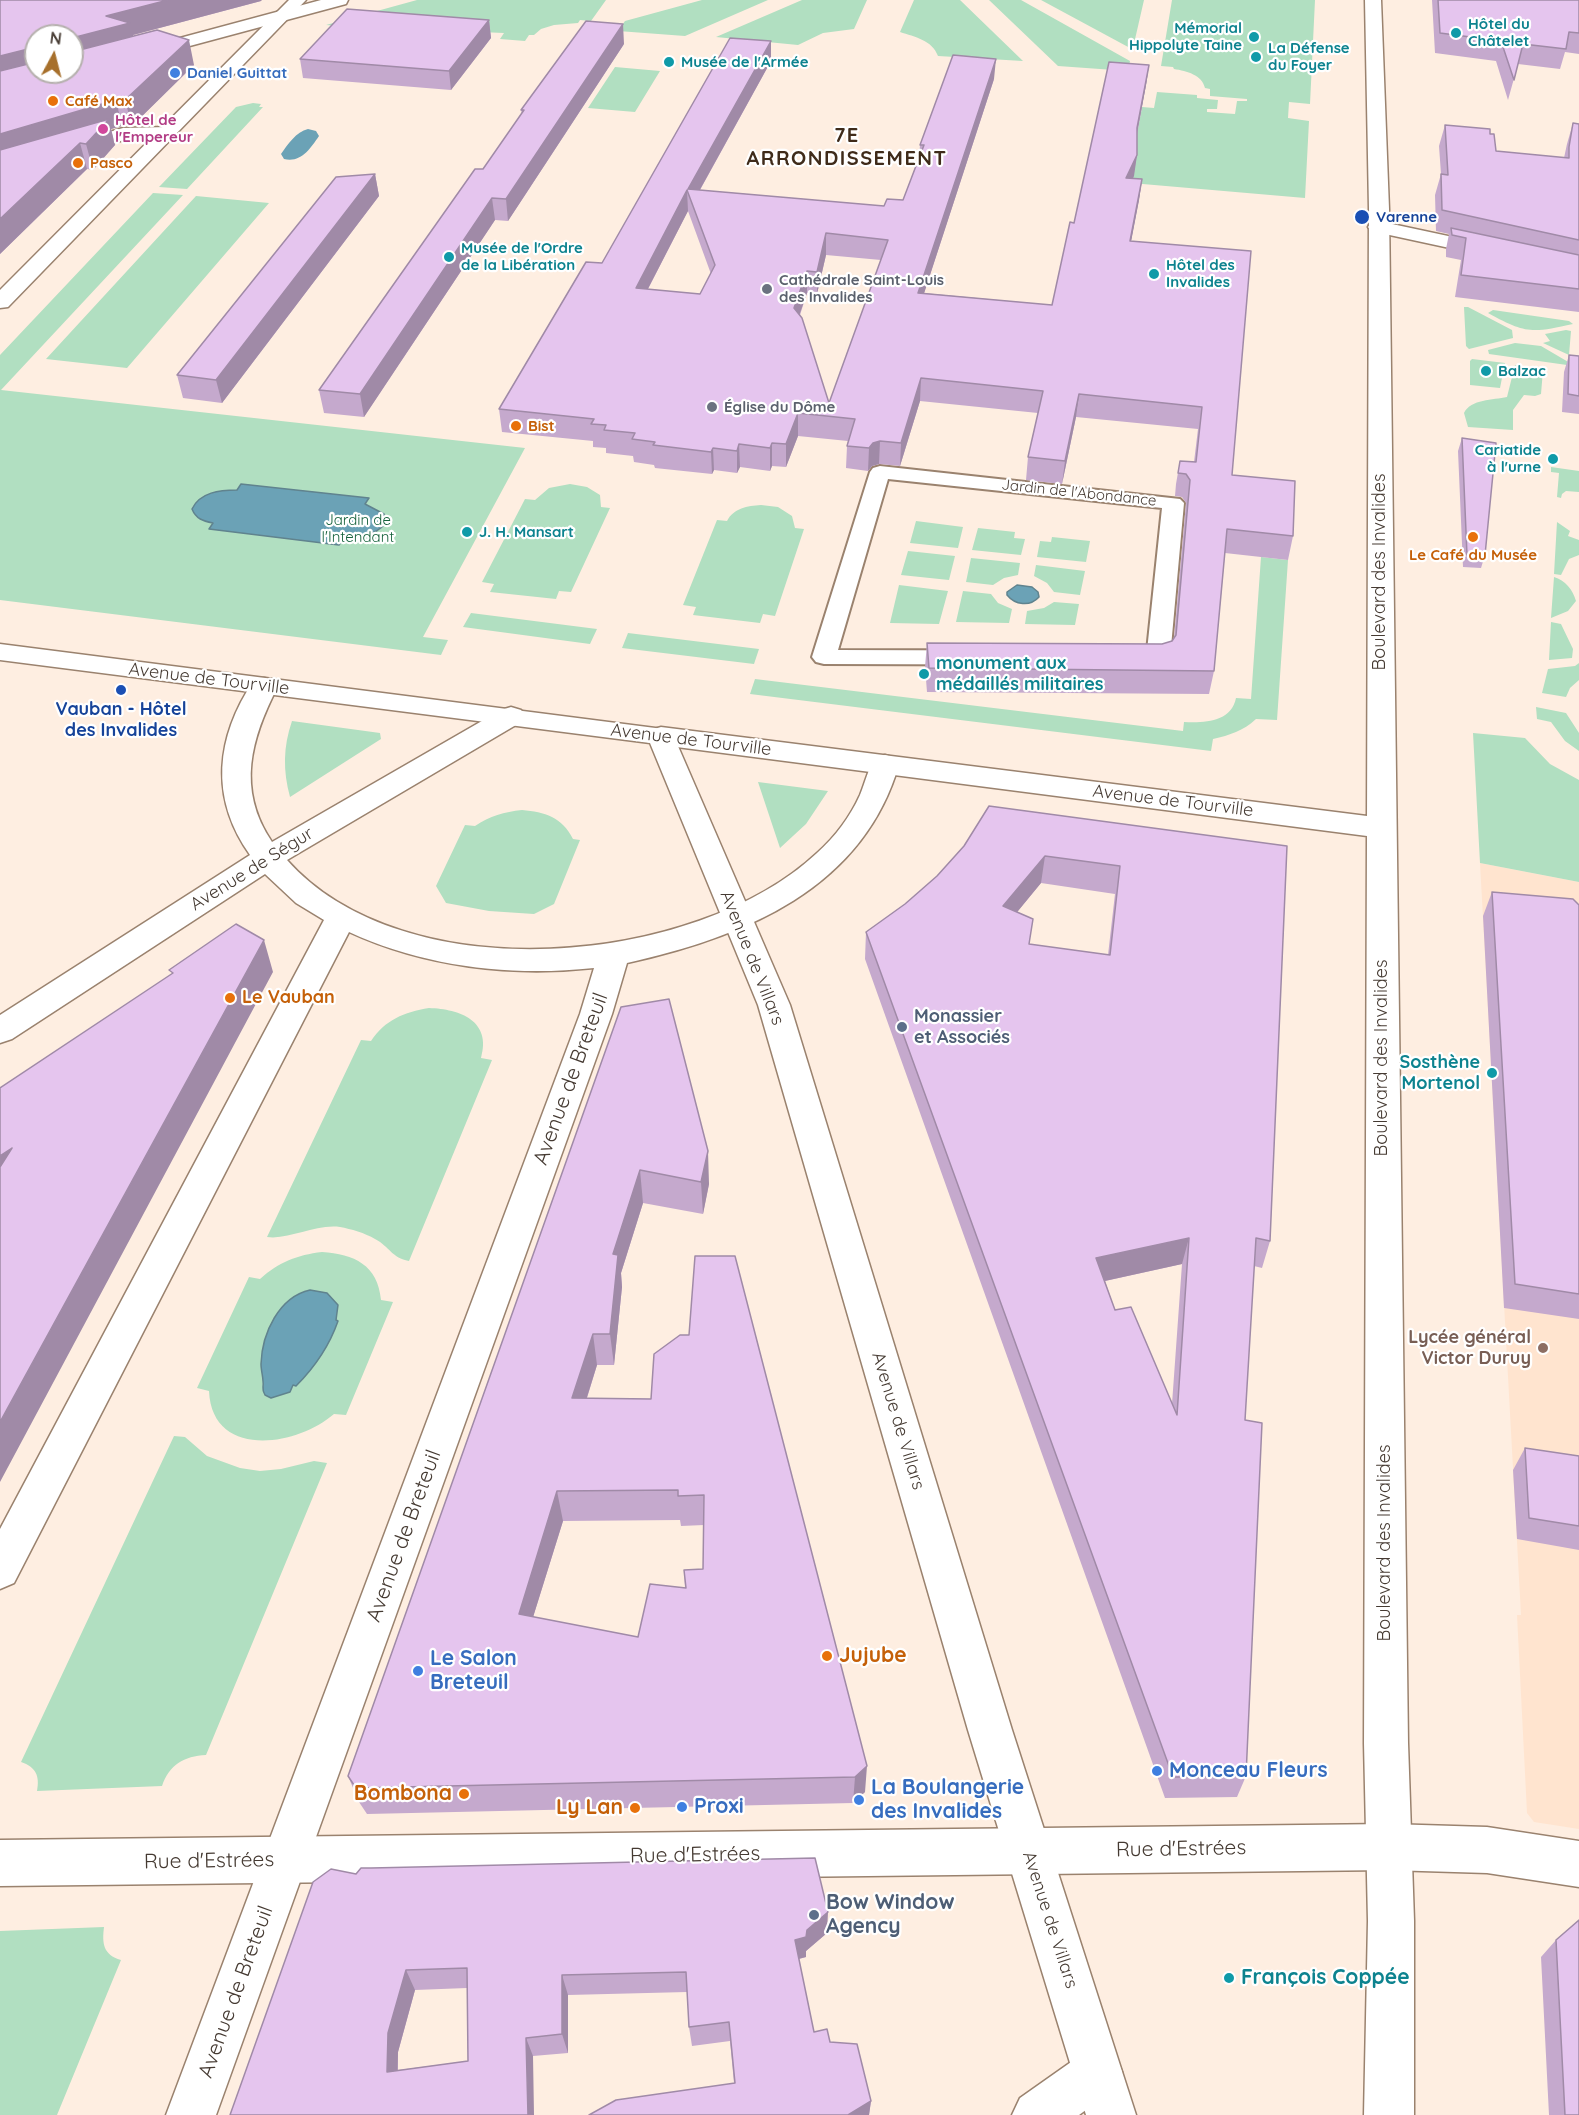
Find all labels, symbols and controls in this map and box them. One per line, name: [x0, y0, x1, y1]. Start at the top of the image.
place label: Hôtel du Châtelet: [1468, 15, 1530, 50]
place label: Mémorial Hippolyte Taine: [1129, 19, 1242, 54]
north arrow: [24, 24, 84, 84]
marker: Hôtel du Châtelet: [1449, 26, 1463, 40]
text: N: [49, 27, 63, 49]
marker: Mémorial Hippolyte Taine: [1247, 30, 1261, 44]
place label: La Défense du Foyer: [1268, 39, 1350, 74]
marker: La Défense du Foyer: [1249, 50, 1263, 64]
place label: Musée de l'Armée: [681, 53, 809, 71]
marker: Musée de l'Armée: [662, 55, 676, 69]
place label: Daniel Guittat: [187, 64, 287, 82]
marker: Daniel Guittat: [168, 66, 182, 80]
place label: Café Max: [65, 92, 132, 110]
marker: Café Max: [46, 94, 60, 108]
place label: Hôtel de l'Empereur: [115, 111, 193, 146]
marker: Hôtel de l'Empereur: [96, 122, 110, 136]
district label: 7E ARRONDISSEMENT: [746, 124, 948, 171]
place label: Pasco: [90, 154, 133, 172]
marker: Pasco: [71, 156, 85, 170]
marker: Varenne: [1353, 208, 1371, 226]
place label: Varenne: [1376, 208, 1437, 226]
place label: Musée de l'Ordre de la Libération: [461, 239, 583, 274]
marker: Musée de l'Ordre de la Libération: [442, 250, 456, 264]
place label: Hôtel des Invalides: [1166, 256, 1235, 291]
marker: Hôtel des Invalides: [1147, 267, 1161, 281]
place label: Cathédrale Saint-Louis des Invalides: [779, 271, 944, 306]
marker: Cathédrale Saint-Louis des Invalides: [760, 282, 774, 296]
place label: Balzac: [1498, 362, 1546, 380]
marker: Balzac: [1479, 364, 1493, 378]
place label: Église du Dôme: [724, 398, 835, 416]
marker: Église du Dôme: [705, 400, 719, 414]
place label: Bist: [528, 417, 555, 435]
marker: Bist: [509, 419, 523, 433]
place label: Cariatide à l'urne: [1475, 441, 1541, 476]
marker: Cariatide à l'urne: [1546, 452, 1560, 466]
street label: Boulevard des Invalides: [1369, 474, 1391, 670]
street label: Jardin de l'Abondance: [1001, 476, 1157, 510]
park label: Jardin de l'Intendant: [322, 511, 394, 546]
place label: J. H. Mansart: [479, 523, 574, 541]
marker: J. H. Mansart: [460, 525, 474, 539]
marker: Le Café du Musée: [1466, 530, 1480, 544]
place label: Le Café du Musée: [1409, 546, 1537, 564]
place label: monument aux médaillés militaires: [936, 653, 1104, 696]
street label: Avenue de Tourville: [127, 658, 291, 700]
marker: monument aux médaillés militaires: [917, 667, 931, 681]
marker: Vauban - Hôtel des Invalides: [114, 683, 128, 697]
place label: Vauban - Hôtel des Invalides: [55, 699, 187, 742]
street label: Avenue de Tourville: [609, 719, 773, 761]
street label: Avenue de Tourville: [1091, 780, 1255, 822]
street label: Avenue de Ségur: [187, 823, 317, 915]
street label: Avenue de Villars: [715, 888, 789, 1028]
street label: Boulevard des Invalides: [1371, 960, 1393, 1156]
place label: Le Vauban: [242, 987, 335, 1009]
street label: Avenue de Breteuil: [528, 990, 614, 1168]
marker: Le Vauban: [223, 991, 237, 1005]
place label: Monassier et Associés: [914, 1006, 1010, 1048]
marker: Monassier et Associés: [895, 1020, 909, 1034]
place label: Sosthène Mortenol: [1399, 1052, 1480, 1094]
marker: Sosthène Mortenol: [1485, 1066, 1499, 1080]
place label: Lycée général Victor Duruy: [1408, 1327, 1531, 1370]
marker: Lycée général Victor Duruy: [1536, 1341, 1550, 1355]
street label: Avenue de Villars: [867, 1350, 929, 1492]
street label: Boulevard des Invalides: [1374, 1445, 1396, 1641]
street label: Avenue de Breteuil: [361, 1447, 447, 1625]
place label: Jujube: [839, 1643, 907, 1669]
place label: Le Salon Breteuil: [430, 1646, 517, 1696]
marker: Jujube: [820, 1649, 834, 1663]
marker: Le Salon Breteuil: [411, 1664, 425, 1678]
place label: Monceau Fleurs: [1169, 1758, 1328, 1784]
marker: Monceau Fleurs: [1150, 1764, 1164, 1778]
place label: La Boulangerie des Invalides: [871, 1775, 1024, 1825]
place label: Bombona: [354, 1781, 452, 1807]
marker: Bombona: [457, 1787, 471, 1801]
marker: La Boulangerie des Invalides: [852, 1793, 866, 1807]
place label: Proxi: [694, 1794, 744, 1820]
place label: Ly Lan: [556, 1795, 623, 1821]
marker: Proxi: [675, 1800, 689, 1814]
marker: Ly Lan: [628, 1801, 642, 1815]
street label: Rue d'Estrées: [1116, 1835, 1246, 1863]
street label: Rue d'Estrées: [630, 1841, 760, 1869]
street label: Rue d'Estrées: [144, 1847, 274, 1875]
street label: Avenue de Villars: [1018, 1849, 1082, 1991]
place label: Bow Window Agency: [826, 1890, 955, 1940]
street label: Avenue de Breteuil: [193, 1903, 279, 2081]
marker: Bow Window Agency: [807, 1908, 821, 1922]
place label: François Coppée: [1241, 1965, 1410, 1991]
marker: François Coppée: [1222, 1971, 1236, 1985]

